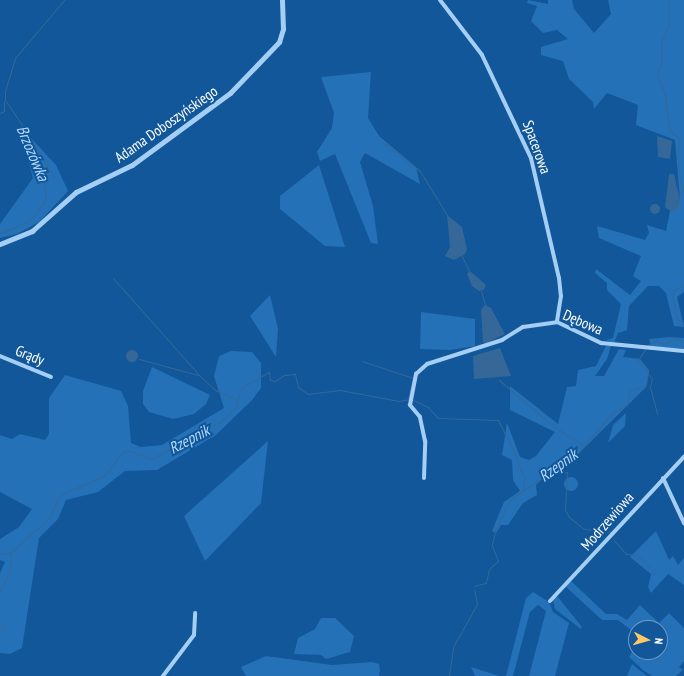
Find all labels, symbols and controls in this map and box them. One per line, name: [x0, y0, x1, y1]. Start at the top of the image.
street label: Adama Doboszyńskiego: [111, 82, 221, 166]
street label: Spacerowa: [519, 118, 555, 176]
water label: Brzozówka: [13, 122, 53, 184]
street label: Dębowa: [560, 306, 606, 338]
street label: Grądy: [13, 341, 47, 369]
water label: Rzepnik: [165, 420, 213, 458]
water label: Rzepnik: [535, 445, 581, 485]
street label: Modrzewiowa: [577, 488, 637, 554]
north arrow: [628, 620, 668, 660]
text: N: [652, 637, 666, 645]

